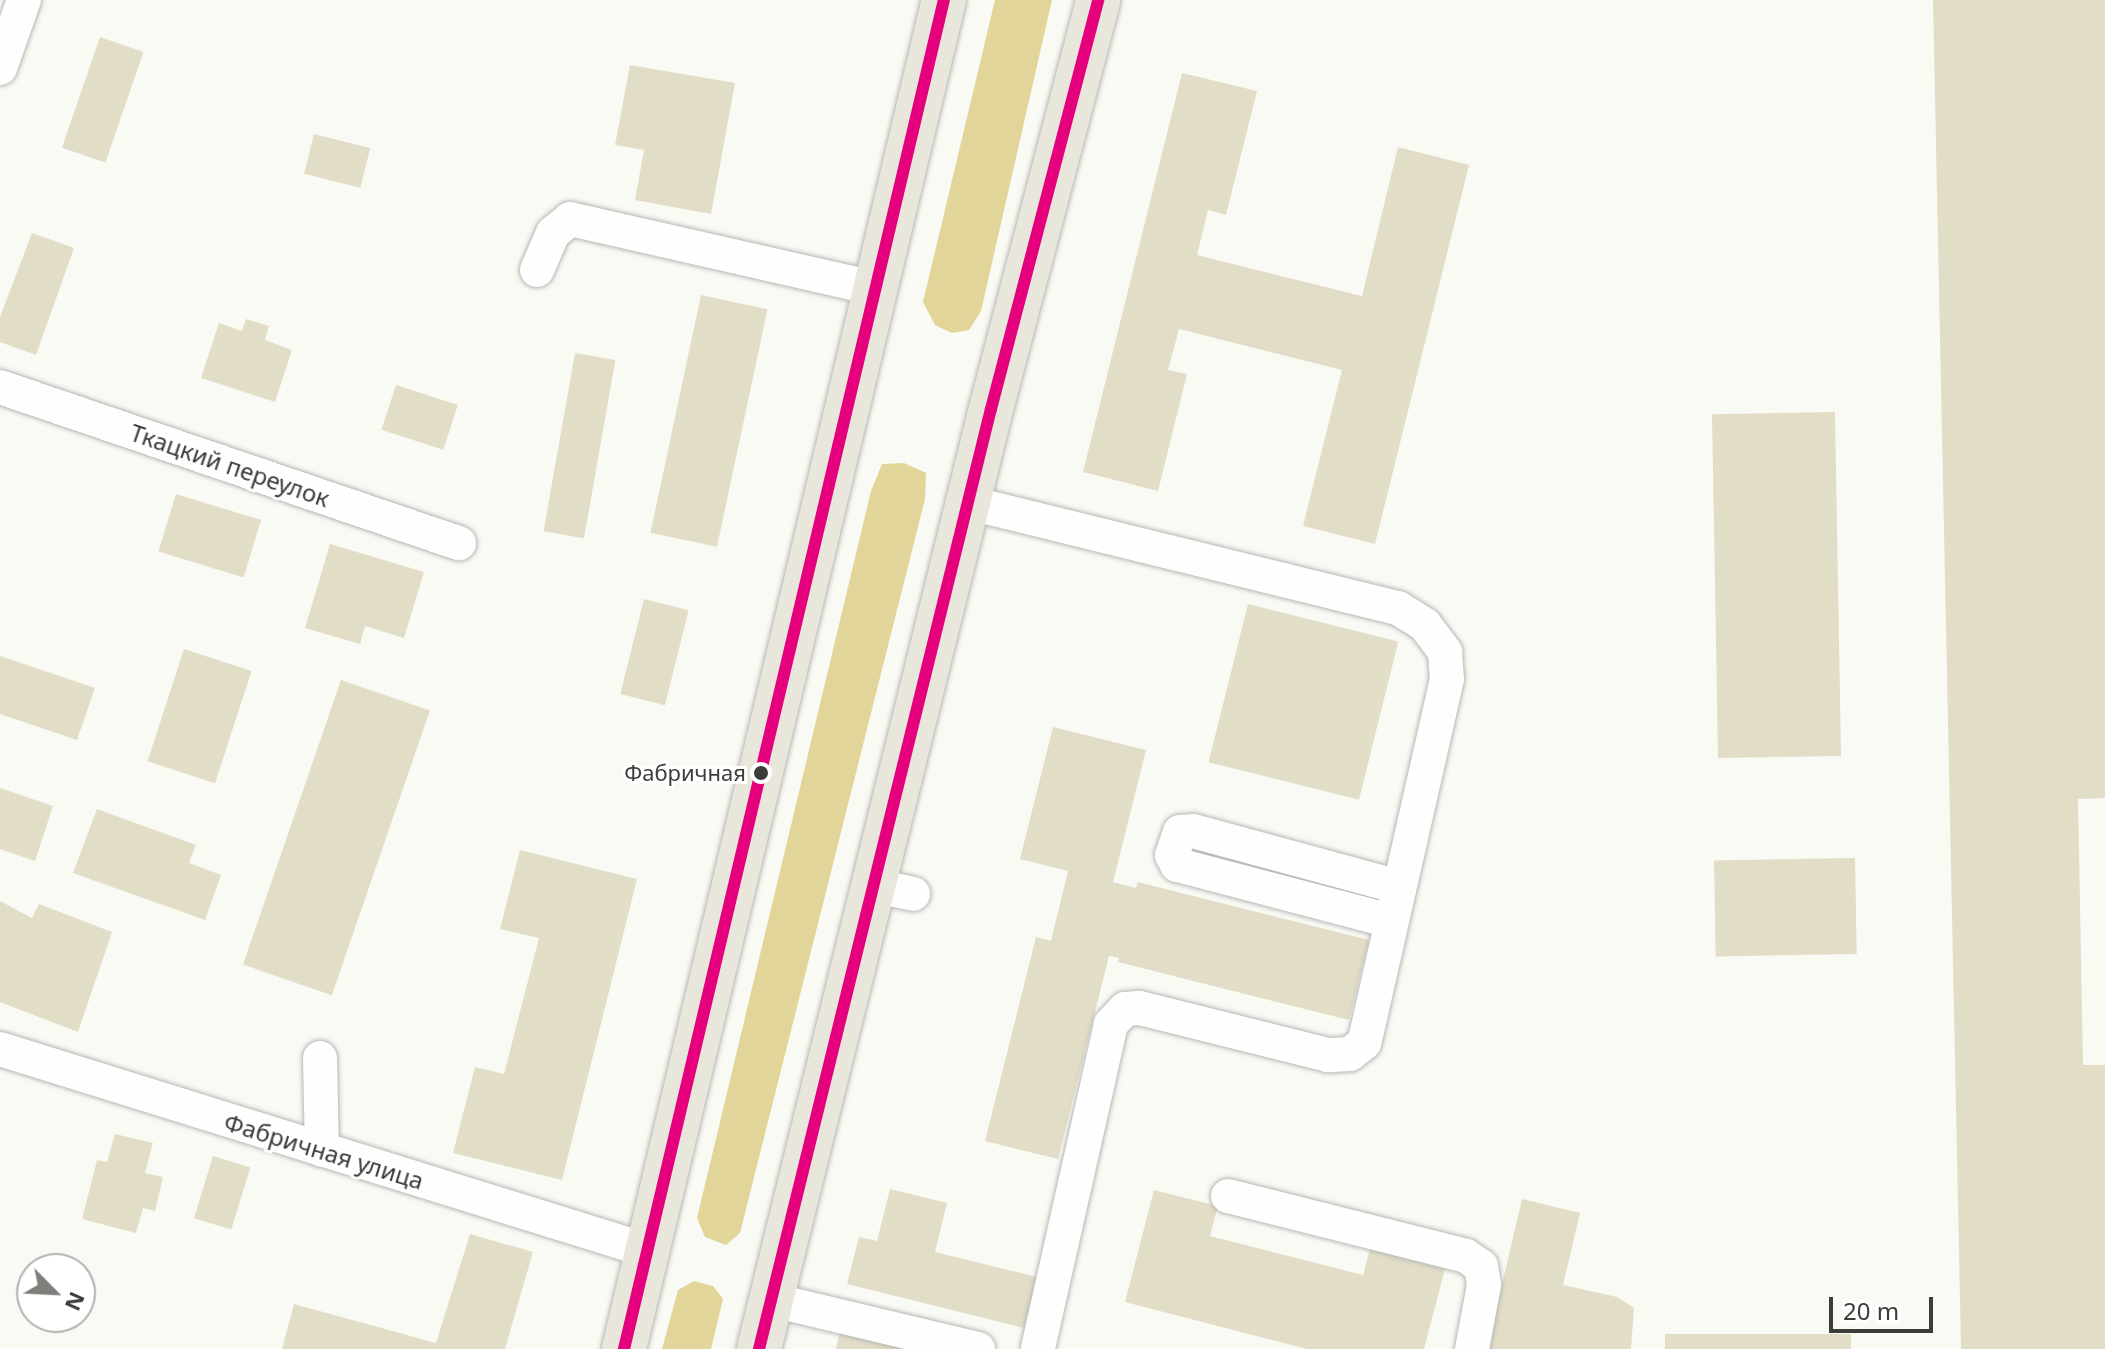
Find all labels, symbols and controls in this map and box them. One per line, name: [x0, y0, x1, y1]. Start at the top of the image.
street label: Ткацкий переулок: [127, 417, 333, 513]
place label: Фабричная: [624, 760, 746, 786]
marker: Фабричная: [753, 765, 769, 781]
street label: Фабричная улица: [221, 1107, 427, 1195]
north arrow: [16, 1253, 96, 1333]
scale bar: [1833, 1281, 1937, 1331]
text: N: [59, 1288, 93, 1316]
text: 20 m: [1843, 1294, 1899, 1327]

